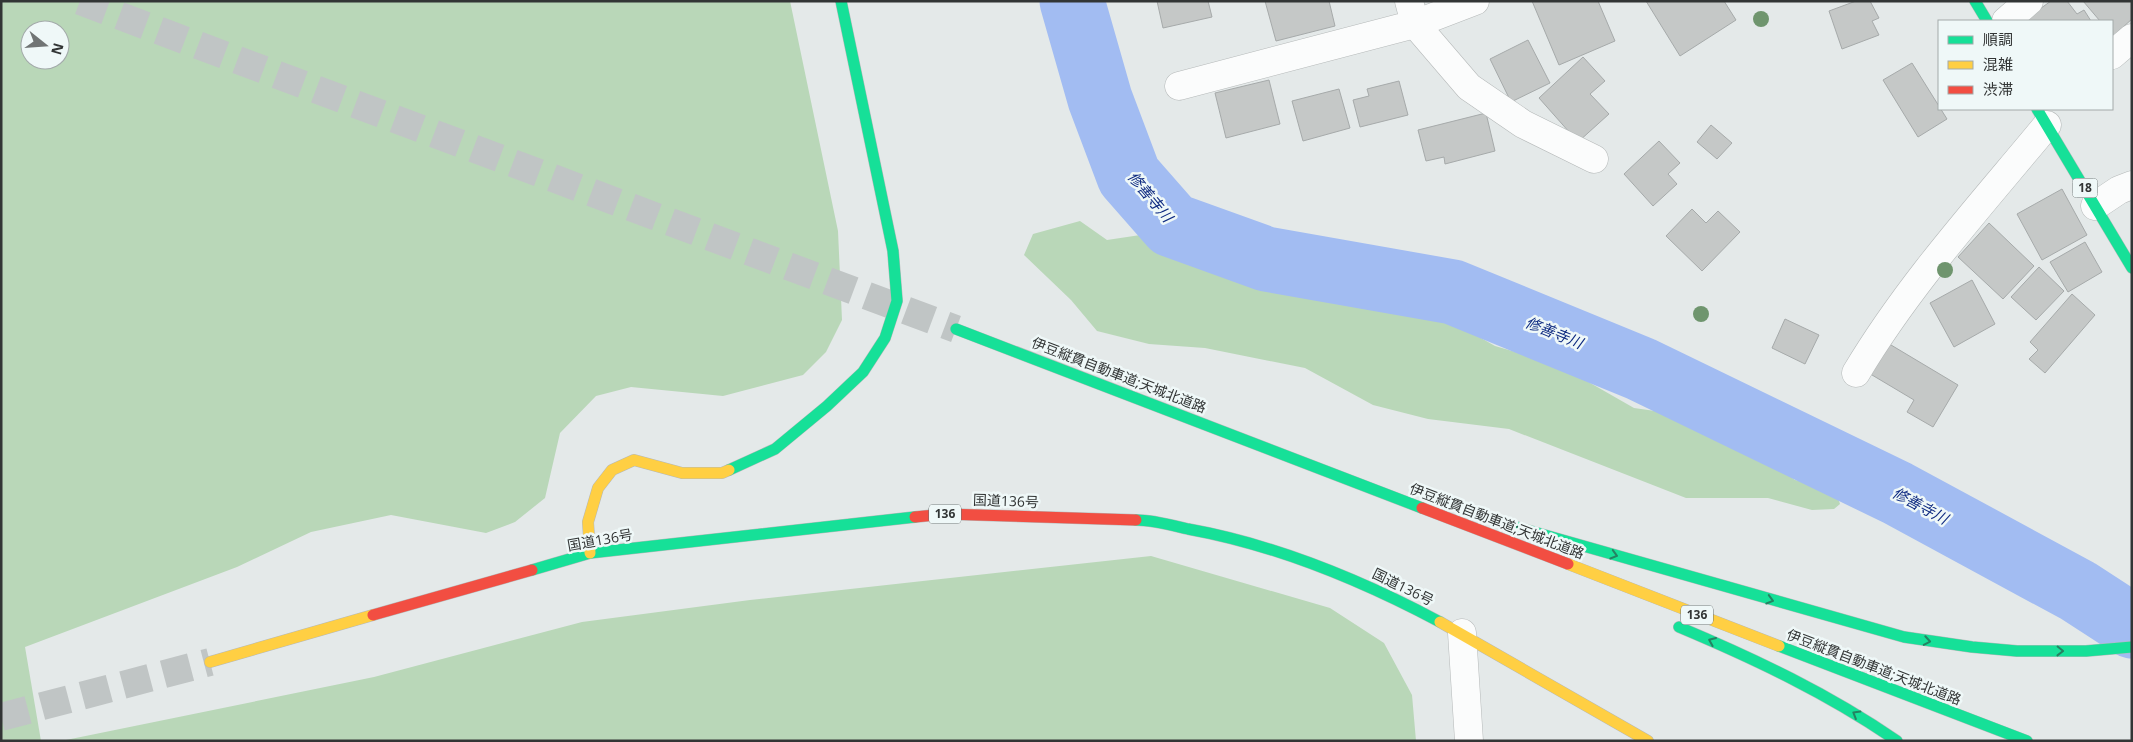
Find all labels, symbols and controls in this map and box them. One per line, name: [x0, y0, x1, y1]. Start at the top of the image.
north arrow: [20, 20, 70, 70]
legend: [1938, 20, 2113, 110]
text: 順調: [1983, 29, 2013, 49]
text: N: [47, 41, 69, 57]
text: 混雑: [1983, 54, 2013, 74]
text: 渋滞: [1983, 79, 2013, 99]
water label: 修善寺川: [1124, 167, 1179, 227]
road number: 18: [2072, 178, 2098, 198]
water label: 修善寺川: [1523, 312, 1588, 353]
street label: 伊豆縦貫自動車道;天城北道路: [1029, 332, 1209, 417]
street label: 伊豆縦貫自動車道;天城北道路: [1407, 478, 1587, 563]
water label: 修善寺川: [1889, 482, 1953, 529]
street label: 国道136号: [973, 490, 1039, 511]
road number: 136: [929, 504, 961, 524]
street label: 国道136号: [566, 524, 634, 555]
one-way arrow: [1609, 550, 1617, 560]
street label: 国道136号: [1369, 564, 1437, 610]
one-way arrow: [1765, 595, 1774, 605]
road number: 136: [1681, 606, 1713, 624]
street label: 伊豆縦貫自動車道;天城北道路: [1784, 624, 1964, 709]
one-way arrow: [1923, 635, 1932, 646]
one-way arrow: [1708, 636, 1716, 646]
one-way arrow: [2056, 646, 2064, 657]
one-way arrow: [1853, 710, 1862, 720]

